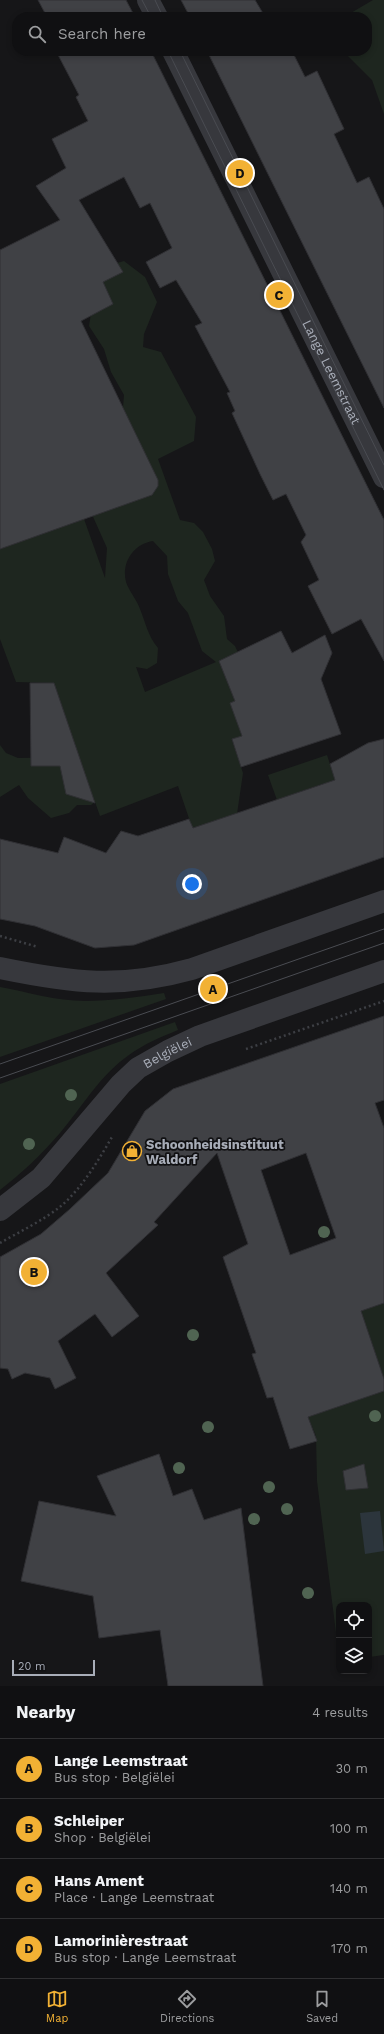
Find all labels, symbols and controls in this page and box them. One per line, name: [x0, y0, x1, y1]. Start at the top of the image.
search box: [12, 12, 372, 56]
icon: search: [26, 23, 48, 45]
text: Search here: [58, 25, 146, 43]
pin: D: [227, 158, 253, 188]
pin: C: [266, 280, 292, 310]
street label: Lange Leemstraat: [300, 317, 364, 427]
your location: [182, 874, 202, 894]
pin: A: [200, 974, 226, 1004]
street label: Belgiëlei: [140, 1034, 194, 1071]
place label: Schoonheidsinstituut Waldorf: [146, 1137, 284, 1167]
shop icon: Schoonheidsinstituut Waldorf: [121, 1140, 143, 1162]
pin: B: [21, 1257, 47, 1287]
map controls: [336, 1602, 372, 1674]
button: locate: [336, 1602, 372, 1638]
button: layers: [336, 1638, 372, 1674]
scale bar: [12, 1658, 95, 1677]
text: 20 m: [18, 1660, 46, 1673]
text: Nearby: [16, 1702, 75, 1722]
text: 4 results: [312, 1705, 368, 1720]
text: Lange Leemstraat: [54, 1752, 188, 1770]
text: A: [25, 1761, 33, 1776]
text: 30 m: [336, 1761, 368, 1776]
text: Bus stop · Belgiëlei: [54, 1770, 175, 1785]
text: Schleiper: [54, 1812, 124, 1830]
text: B: [25, 1821, 33, 1836]
text: 100 m: [330, 1821, 368, 1836]
text: Shop · Belgiëlei: [54, 1830, 151, 1845]
text: Hans Ament: [54, 1872, 144, 1890]
text: C: [25, 1881, 33, 1896]
text: 140 m: [330, 1881, 368, 1896]
text: Place · Lange Leemstraat: [54, 1890, 214, 1905]
text: Lamorinièrestraat: [54, 1932, 188, 1950]
text: D: [24, 1941, 34, 1956]
text: 170 m: [331, 1941, 368, 1956]
text: Bus stop · Lange Leemstraat: [54, 1950, 236, 1965]
tab: Map: [46, 1988, 68, 2025]
tab: Directions: [160, 1988, 214, 2025]
tab: Saved: [306, 1988, 338, 2025]

